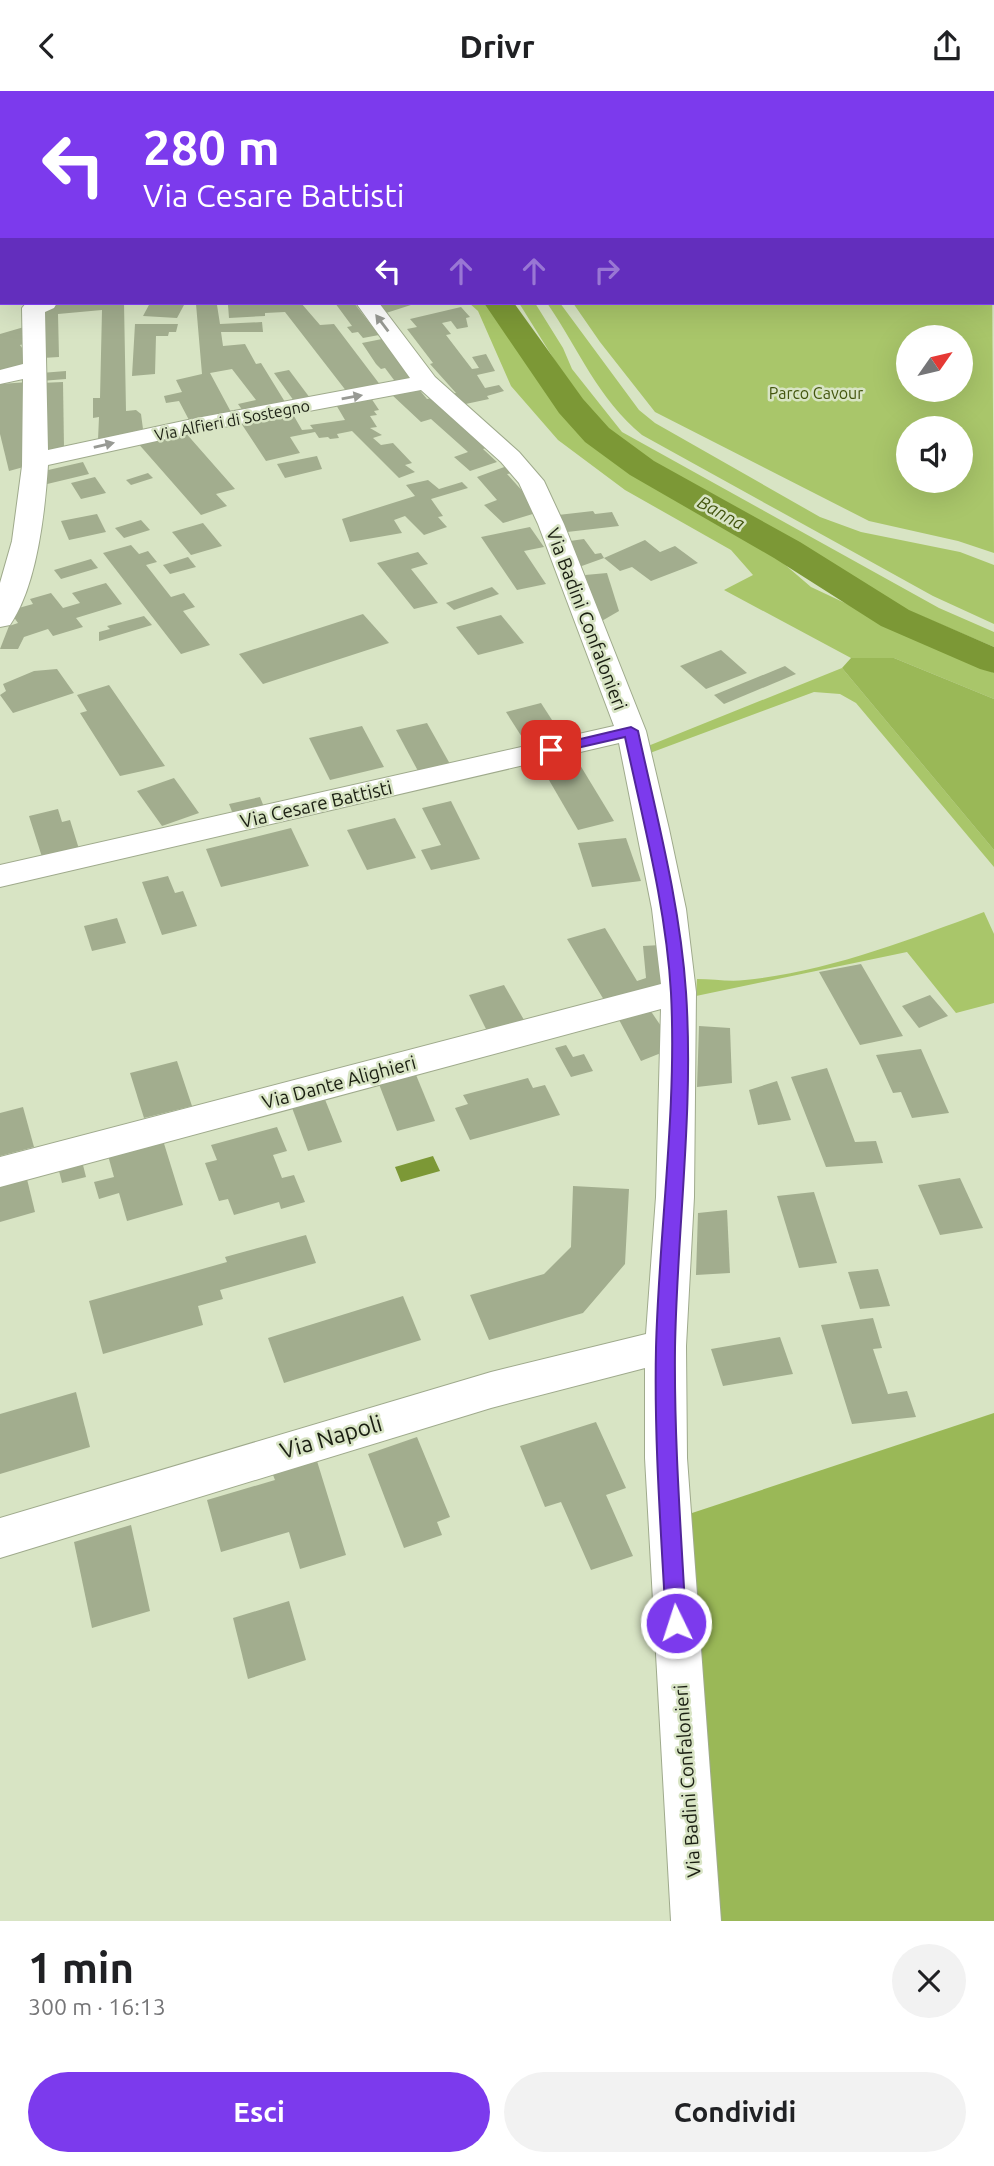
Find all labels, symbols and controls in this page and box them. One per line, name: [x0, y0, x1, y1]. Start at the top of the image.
icon: back: [28, 27, 66, 65]
icon: share: [928, 27, 966, 65]
text: Drivr: [459, 28, 535, 64]
icon: left: [28, 119, 119, 210]
text: 280 m: [143, 119, 280, 174]
text: Via Cesare Battisti: [143, 177, 405, 213]
icon: left: [369, 252, 407, 290]
icon: ahead: [442, 252, 480, 290]
icon: ahead: [515, 252, 553, 290]
icon: right: [588, 252, 626, 290]
one-way arrow: [375, 314, 389, 332]
north arrow: [896, 325, 973, 403]
map controls: [896, 325, 973, 493]
park label: Parco Cavour: [769, 384, 863, 402]
one-way arrow: [341, 392, 363, 403]
street label: Via Alfieri di Sostegno: [153, 396, 311, 444]
button: sound: [896, 416, 973, 493]
one-way arrow: [93, 439, 115, 450]
water label: Banna: [694, 491, 749, 533]
street label: Via Badini Confalonieri: [542, 525, 632, 713]
pin: [521, 720, 581, 780]
icon: arrive: [532, 731, 570, 769]
street label: Via Cesare Battisti: [238, 776, 394, 832]
street label: Via Dante Alighieri: [260, 1051, 418, 1113]
street label: Via Napoli: [277, 1410, 385, 1463]
position arrow: [639, 1586, 713, 1660]
street label: Via Badini Confalonieri: [669, 1684, 705, 1878]
text: 1 min: [28, 1944, 134, 1991]
button: close: [892, 1944, 966, 2018]
text: 300 m · 16:13: [28, 1994, 166, 2019]
button: Esci: [28, 2072, 490, 2152]
button: Condividi: [504, 2072, 966, 2152]

